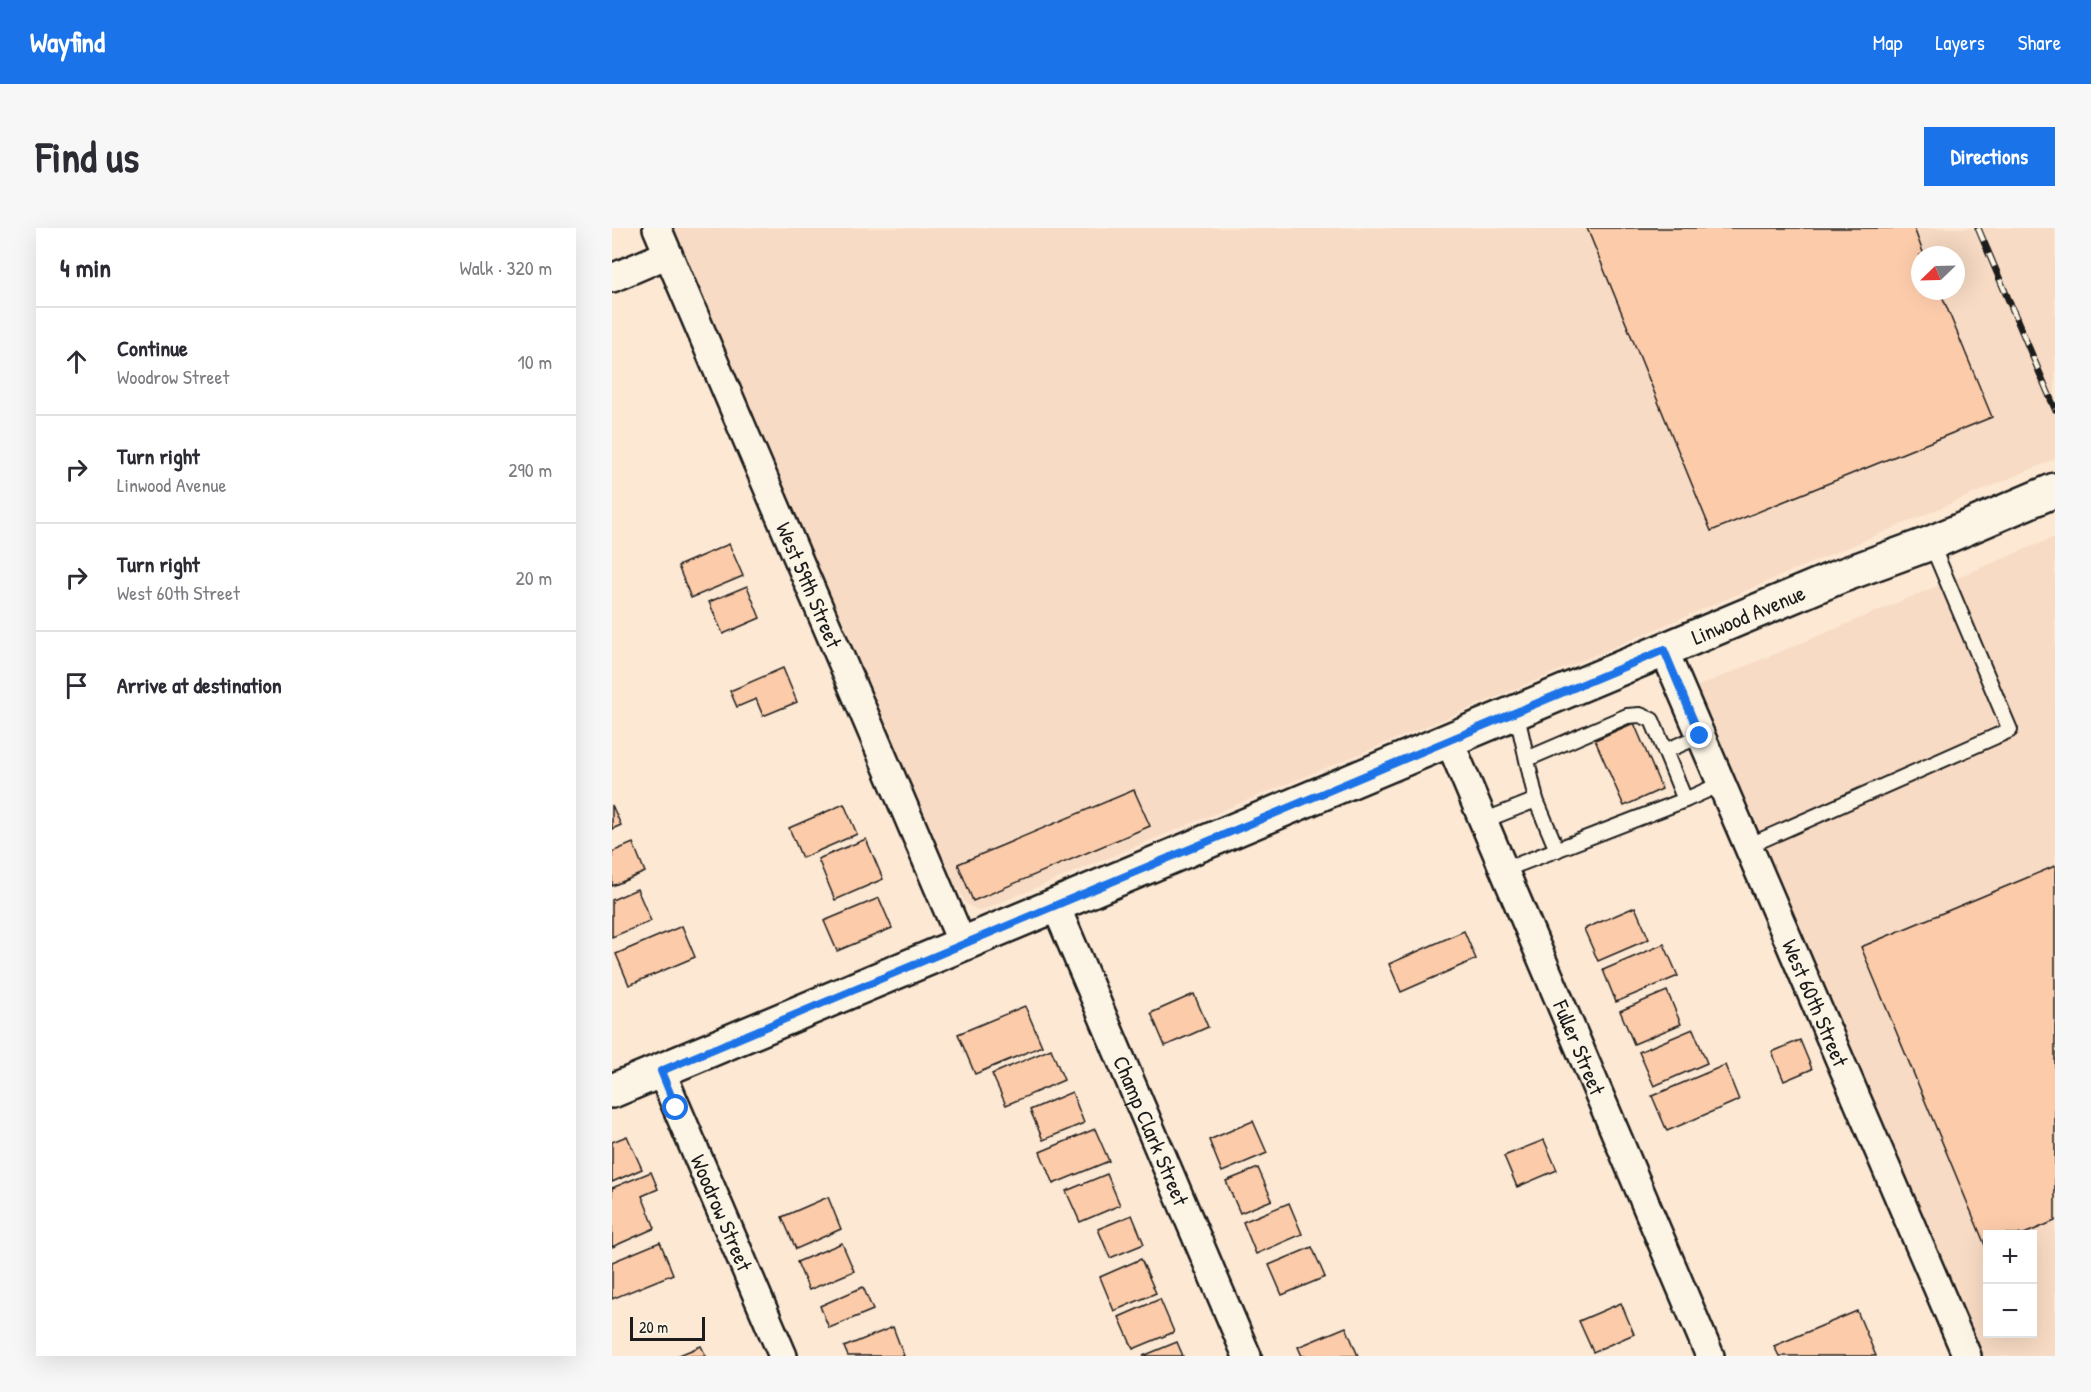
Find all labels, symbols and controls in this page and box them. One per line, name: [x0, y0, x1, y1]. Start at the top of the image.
text: Wayfind: [30, 23, 105, 61]
text: Map: [1873, 28, 1902, 57]
text: Layers: [1935, 28, 1985, 57]
text: Share: [2018, 28, 2061, 57]
button: Directions: [1924, 127, 2055, 186]
text: Find us: [36, 128, 139, 185]
north arrow: [1911, 246, 1965, 300]
text: 4 min: [60, 250, 111, 285]
text: Walk · 320 m: [460, 254, 552, 281]
text: Continue: [117, 333, 188, 363]
icon: ahead: [60, 345, 93, 378]
text: 10 m: [518, 348, 552, 375]
text: Woodrow Street: [117, 363, 229, 390]
text: Turn right: [117, 441, 200, 471]
icon: right: [60, 453, 93, 486]
text: 290 m: [508, 456, 552, 483]
text: Linwood Avenue: [117, 471, 226, 498]
street label: West 59th Street: [769, 517, 849, 653]
text: Turn right: [117, 549, 200, 579]
icon: right: [60, 561, 93, 594]
text: 20 m: [515, 564, 552, 591]
street label: Linwood Avenue: [1687, 577, 1810, 652]
text: West 60th Street: [117, 579, 240, 606]
icon: arrive: [60, 669, 93, 702]
text: Arrive at destination: [117, 670, 282, 700]
route end: [1686, 722, 1712, 748]
street label: West 60th Street: [1775, 935, 1856, 1071]
street label: Fuller Street: [1546, 995, 1613, 1100]
street label: Champ Clark Street: [1106, 1051, 1196, 1210]
route start: [662, 1094, 688, 1120]
street label: Woodrow Street: [683, 1150, 760, 1276]
map controls: [1983, 1230, 2037, 1338]
button: +: [1983, 1230, 2037, 1284]
button: −: [1983, 1284, 2037, 1338]
scale bar: [630, 1314, 705, 1342]
text: 20 m: [639, 1316, 668, 1338]

